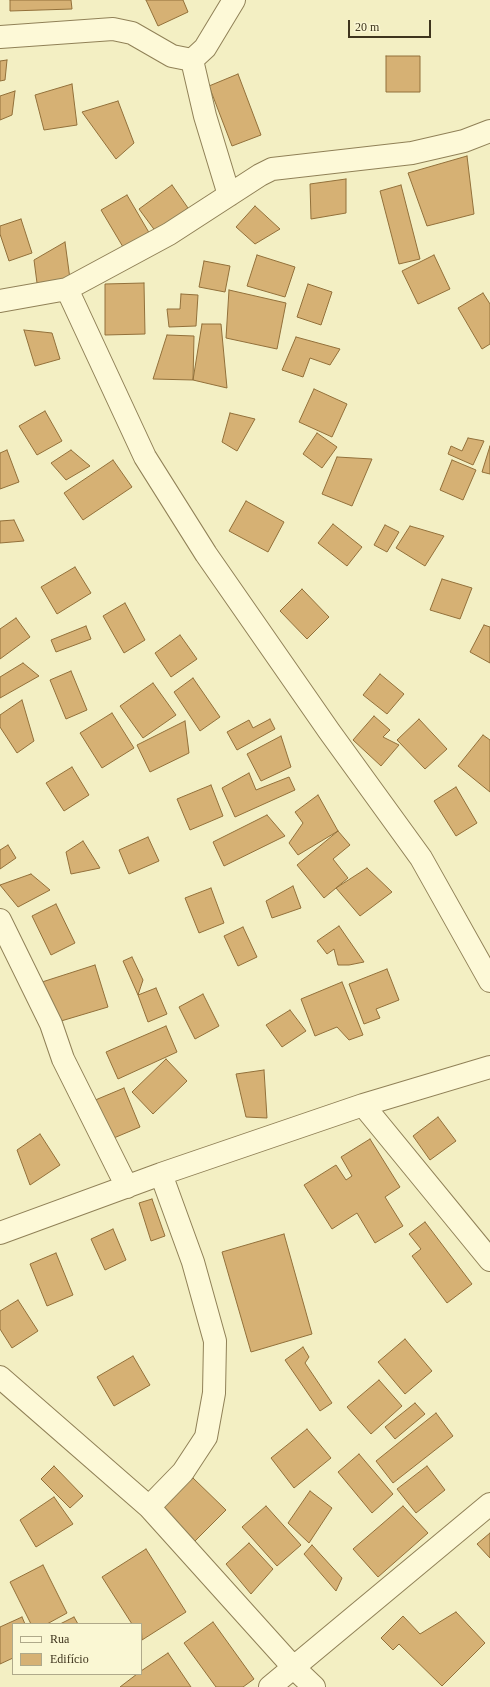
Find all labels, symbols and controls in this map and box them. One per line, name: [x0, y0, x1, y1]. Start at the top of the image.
scale bar: [350, 12, 433, 38]
text: 20 m: [355, 20, 379, 34]
legend: [12, 1623, 142, 1675]
text: Rua: [50, 1632, 69, 1646]
text: Edifício: [50, 1652, 89, 1666]

